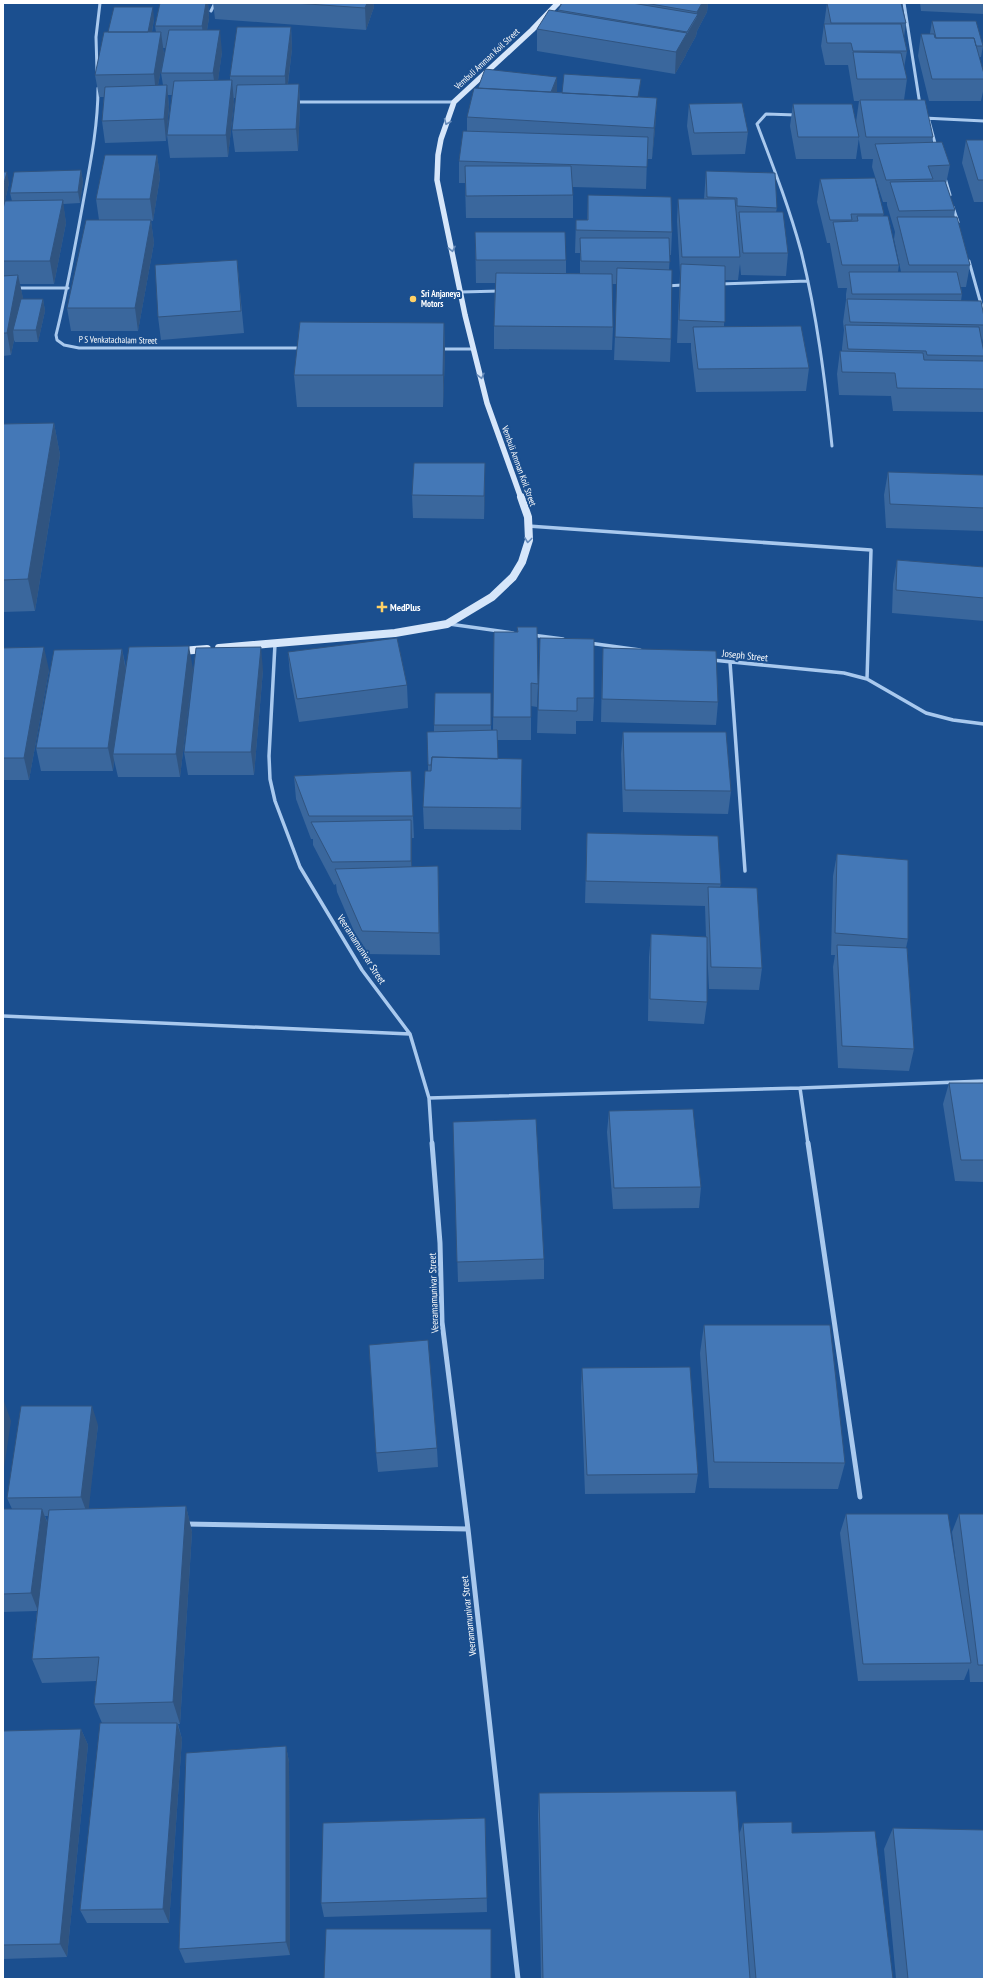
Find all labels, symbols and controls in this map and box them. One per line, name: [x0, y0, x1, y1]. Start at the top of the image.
street label: Vembuli Amman Koil Street: [451, 25, 522, 92]
one-way arrow: [444, 118, 452, 126]
one-way arrow: [447, 246, 455, 252]
place label: Sri Anjaneya Motors: [421, 288, 461, 309]
marker: Sri Anjaneya Motors: [408, 294, 418, 304]
street label: P S Venkatachalam Street: [79, 333, 158, 346]
one-way arrow: [477, 373, 485, 379]
street label: Vembuli Amman Koil Street: [499, 423, 539, 508]
one-way arrow: [524, 537, 533, 543]
place label: MedPlus: [390, 601, 421, 614]
marker: MedPlus: [377, 602, 387, 612]
street label: Joseph Street: [720, 647, 769, 664]
street label: Veeramamunivar Street: [334, 911, 389, 987]
street label: Veeramamunivar Street: [426, 1252, 441, 1334]
street label: Veeramamunivar Street: [458, 1575, 479, 1658]

